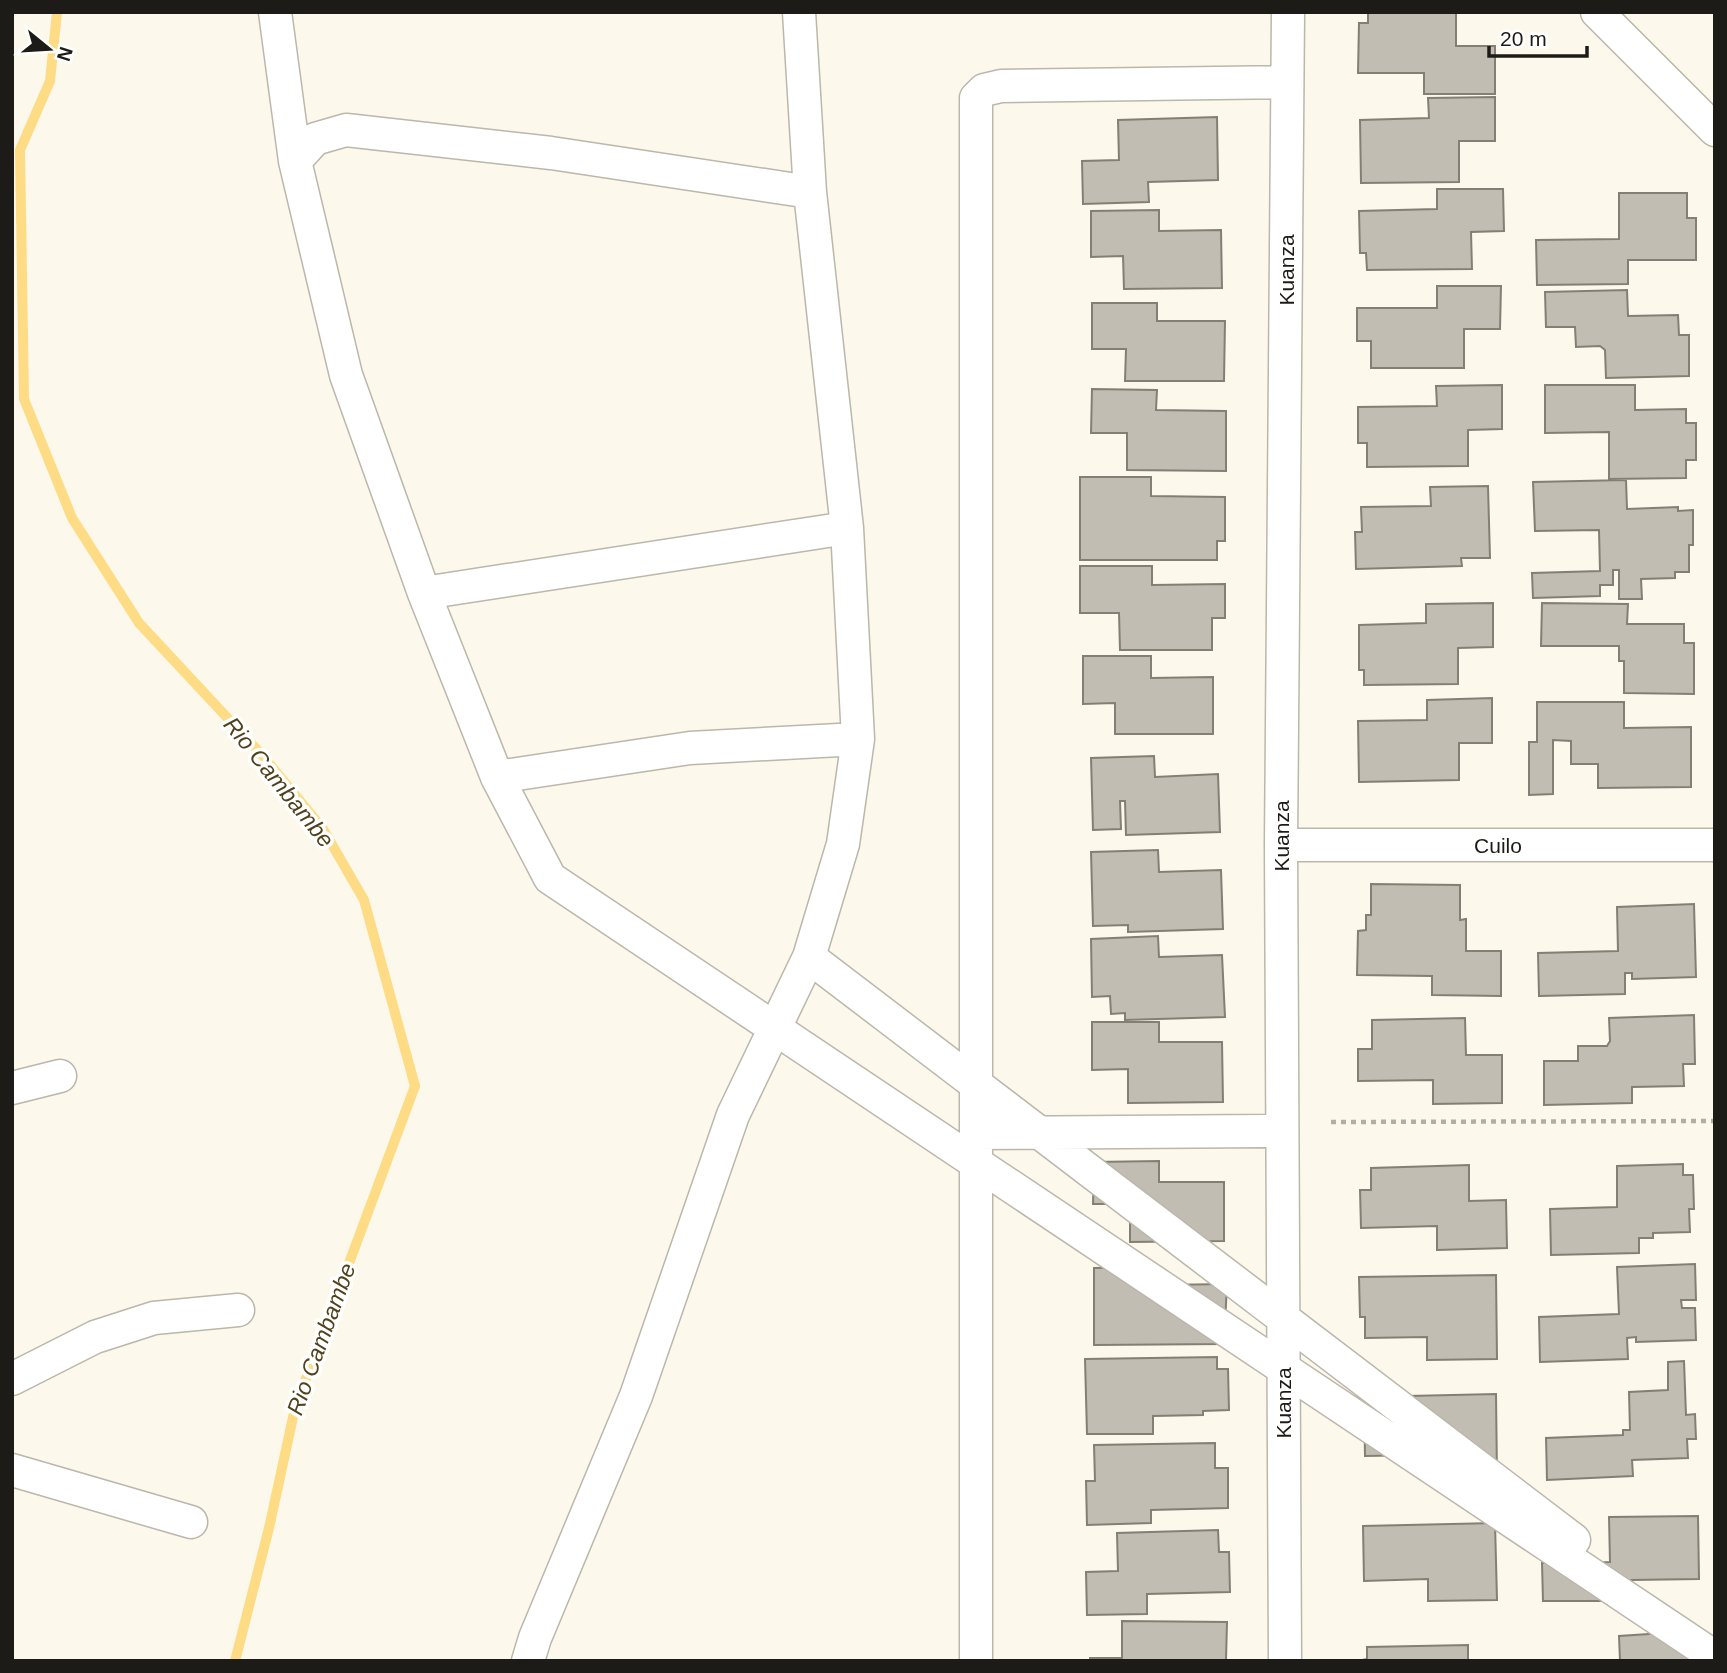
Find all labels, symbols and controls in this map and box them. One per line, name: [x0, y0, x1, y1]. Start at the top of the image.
north arrow: [14, 14, 84, 84]
scale bar: [1489, 14, 1587, 58]
text: 20 m: [1500, 27, 1547, 50]
text: N: [53, 44, 77, 64]
street label: Kuanza: [1275, 234, 1298, 306]
water label: Rio Cambambe: [219, 712, 339, 852]
street label: Kuanza: [1270, 800, 1293, 872]
street label: Cuilo: [1474, 834, 1522, 857]
water label: Rio Cambambe: [281, 1259, 361, 1419]
street label: Kuanza: [1272, 1367, 1295, 1439]

